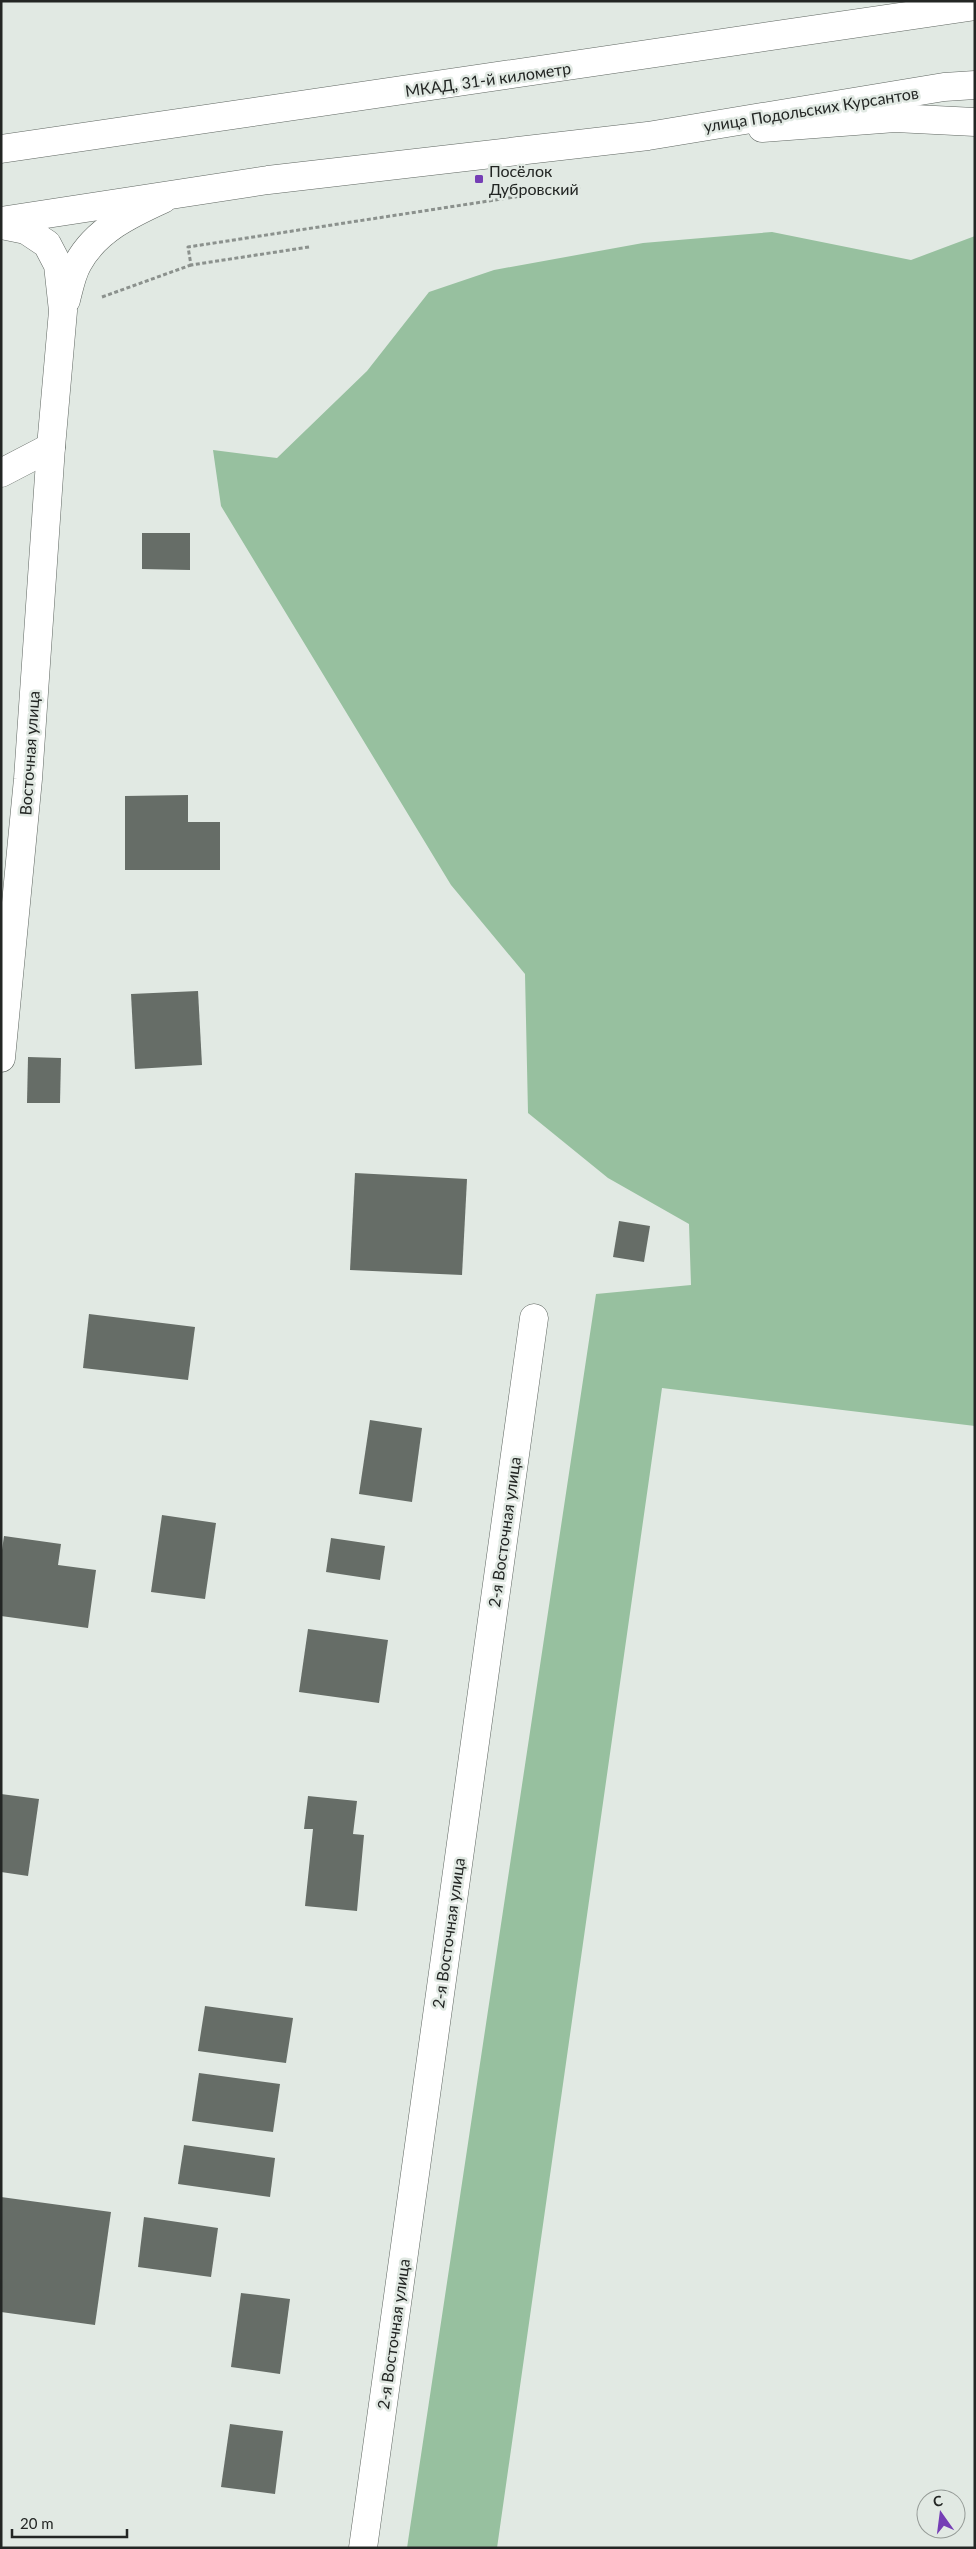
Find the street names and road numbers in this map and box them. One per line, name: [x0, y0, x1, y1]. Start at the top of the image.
street label: МКАД, 31-й километр: [404, 58, 572, 100]
street label: улица Подольских Курсантов: [702, 83, 920, 135]
street label: Восточная улица: [15, 690, 43, 816]
street label: 2-я Восточная улица: [484, 1455, 524, 1609]
street label: 2-я Восточная улица: [428, 1856, 468, 2010]
street label: 2-я Восточная улица: [373, 2257, 413, 2411]

